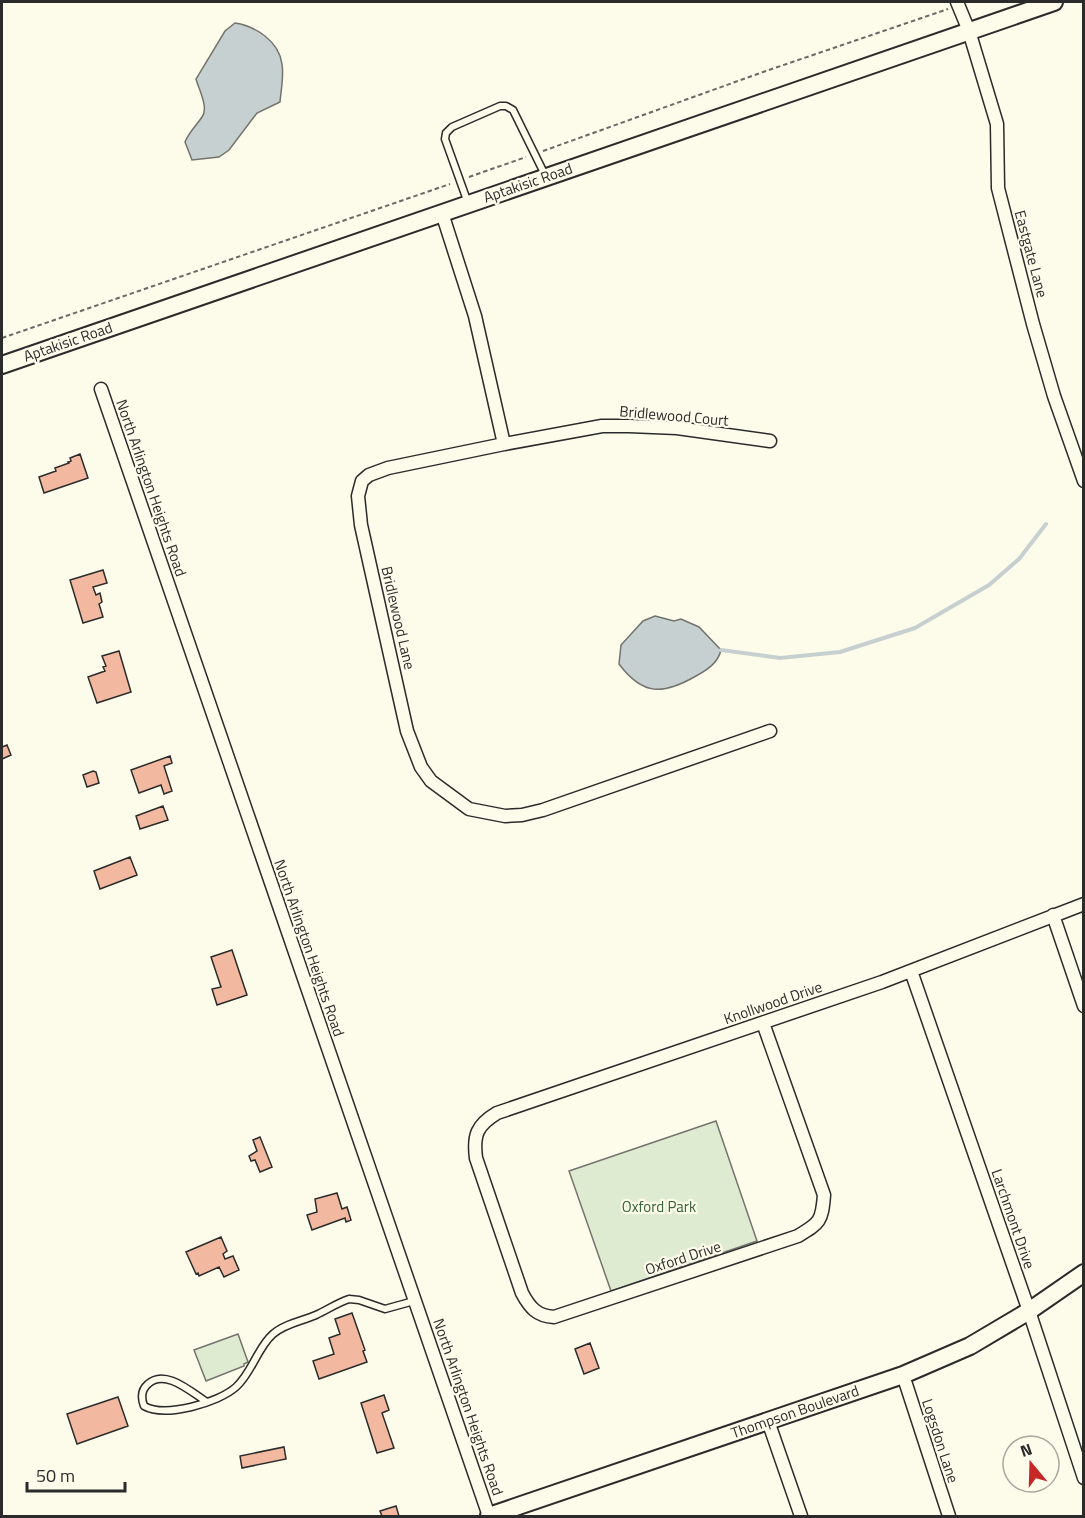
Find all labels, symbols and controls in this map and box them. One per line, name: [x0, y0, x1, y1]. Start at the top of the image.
street label: Aptakisic Road: [480, 157, 575, 208]
street label: Eastgate Lane: [1009, 208, 1054, 300]
street label: Aptakisic Road: [20, 316, 115, 367]
street label: North Arlington Heights Road: [110, 396, 193, 579]
street label: Bridlewood Court: [619, 399, 730, 432]
street label: Bridlewood Lane: [375, 564, 422, 672]
street label: North Arlington Heights Road: [268, 856, 351, 1039]
street label: Knollwood Drive: [721, 975, 825, 1030]
street label: Larchmont Drive: [986, 1166, 1041, 1272]
park label: Oxford Park: [622, 1195, 696, 1218]
street label: Oxford Drive: [642, 1234, 724, 1281]
street label: North Arlington Heights Road: [427, 1315, 510, 1498]
street label: Thompson Boulevard: [728, 1379, 862, 1444]
street label: Logsdon Lane: [916, 1396, 965, 1486]
north arrow: [1001, 1434, 1061, 1494]
text: N: [1017, 1437, 1035, 1463]
scale bar: [27, 1455, 124, 1493]
text: 50 m: [36, 1462, 75, 1489]

